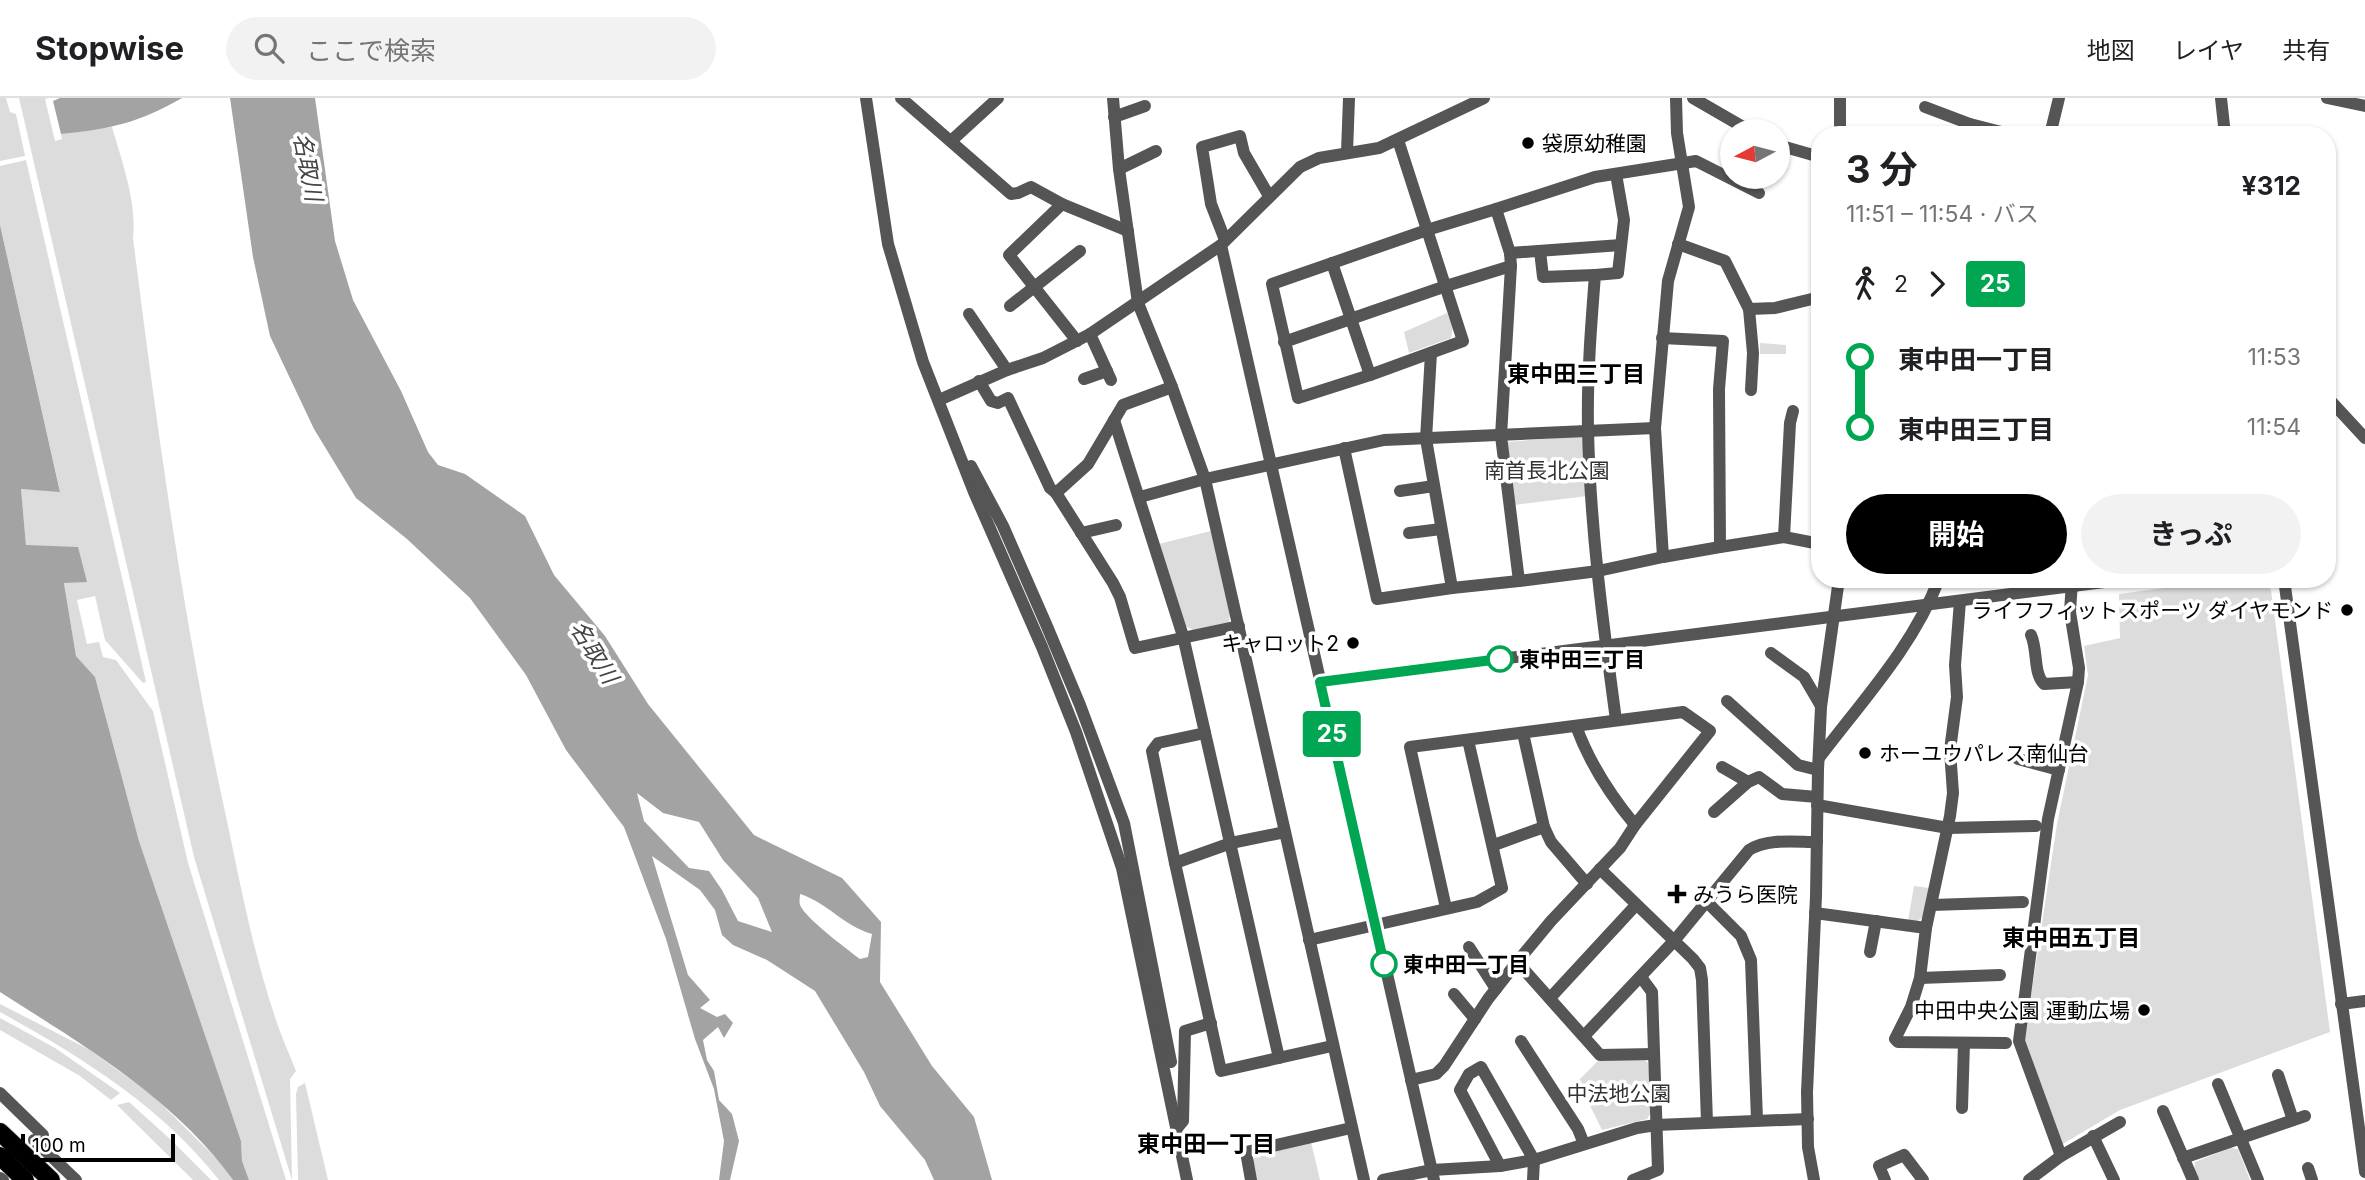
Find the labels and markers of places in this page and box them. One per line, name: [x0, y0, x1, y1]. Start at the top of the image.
place label: 袋原幼稚園: [1542, 131, 1647, 156]
marker: 袋原幼稚園: [1520, 135, 1536, 151]
place label: ライフフィットスポーツ ダイヤモンド: [1972, 598, 2333, 623]
marker: ライフフィットスポーツ ダイヤモンド: [2339, 602, 2355, 618]
place label: キャロット2: [1221, 631, 1339, 656]
marker: キャロット2: [1345, 635, 1361, 651]
marker: 東中田三丁目: [1487, 646, 1513, 672]
place label: 東中田三丁目: [1519, 647, 1645, 672]
place label: ホーユウパレス南仙台: [1879, 741, 2089, 766]
marker: ホーユウパレス南仙台: [1857, 745, 1873, 761]
place label: みうら医院: [1693, 882, 1798, 907]
marker: みうら医院: [1667, 884, 1687, 904]
marker: 東中田一丁目: [1371, 951, 1397, 977]
place label: 東中田一丁目: [1403, 952, 1529, 977]
place label: 中田中央公園 運動広場: [1914, 998, 2130, 1023]
marker: 中田中央公園 運動広場: [2136, 1002, 2152, 1018]

